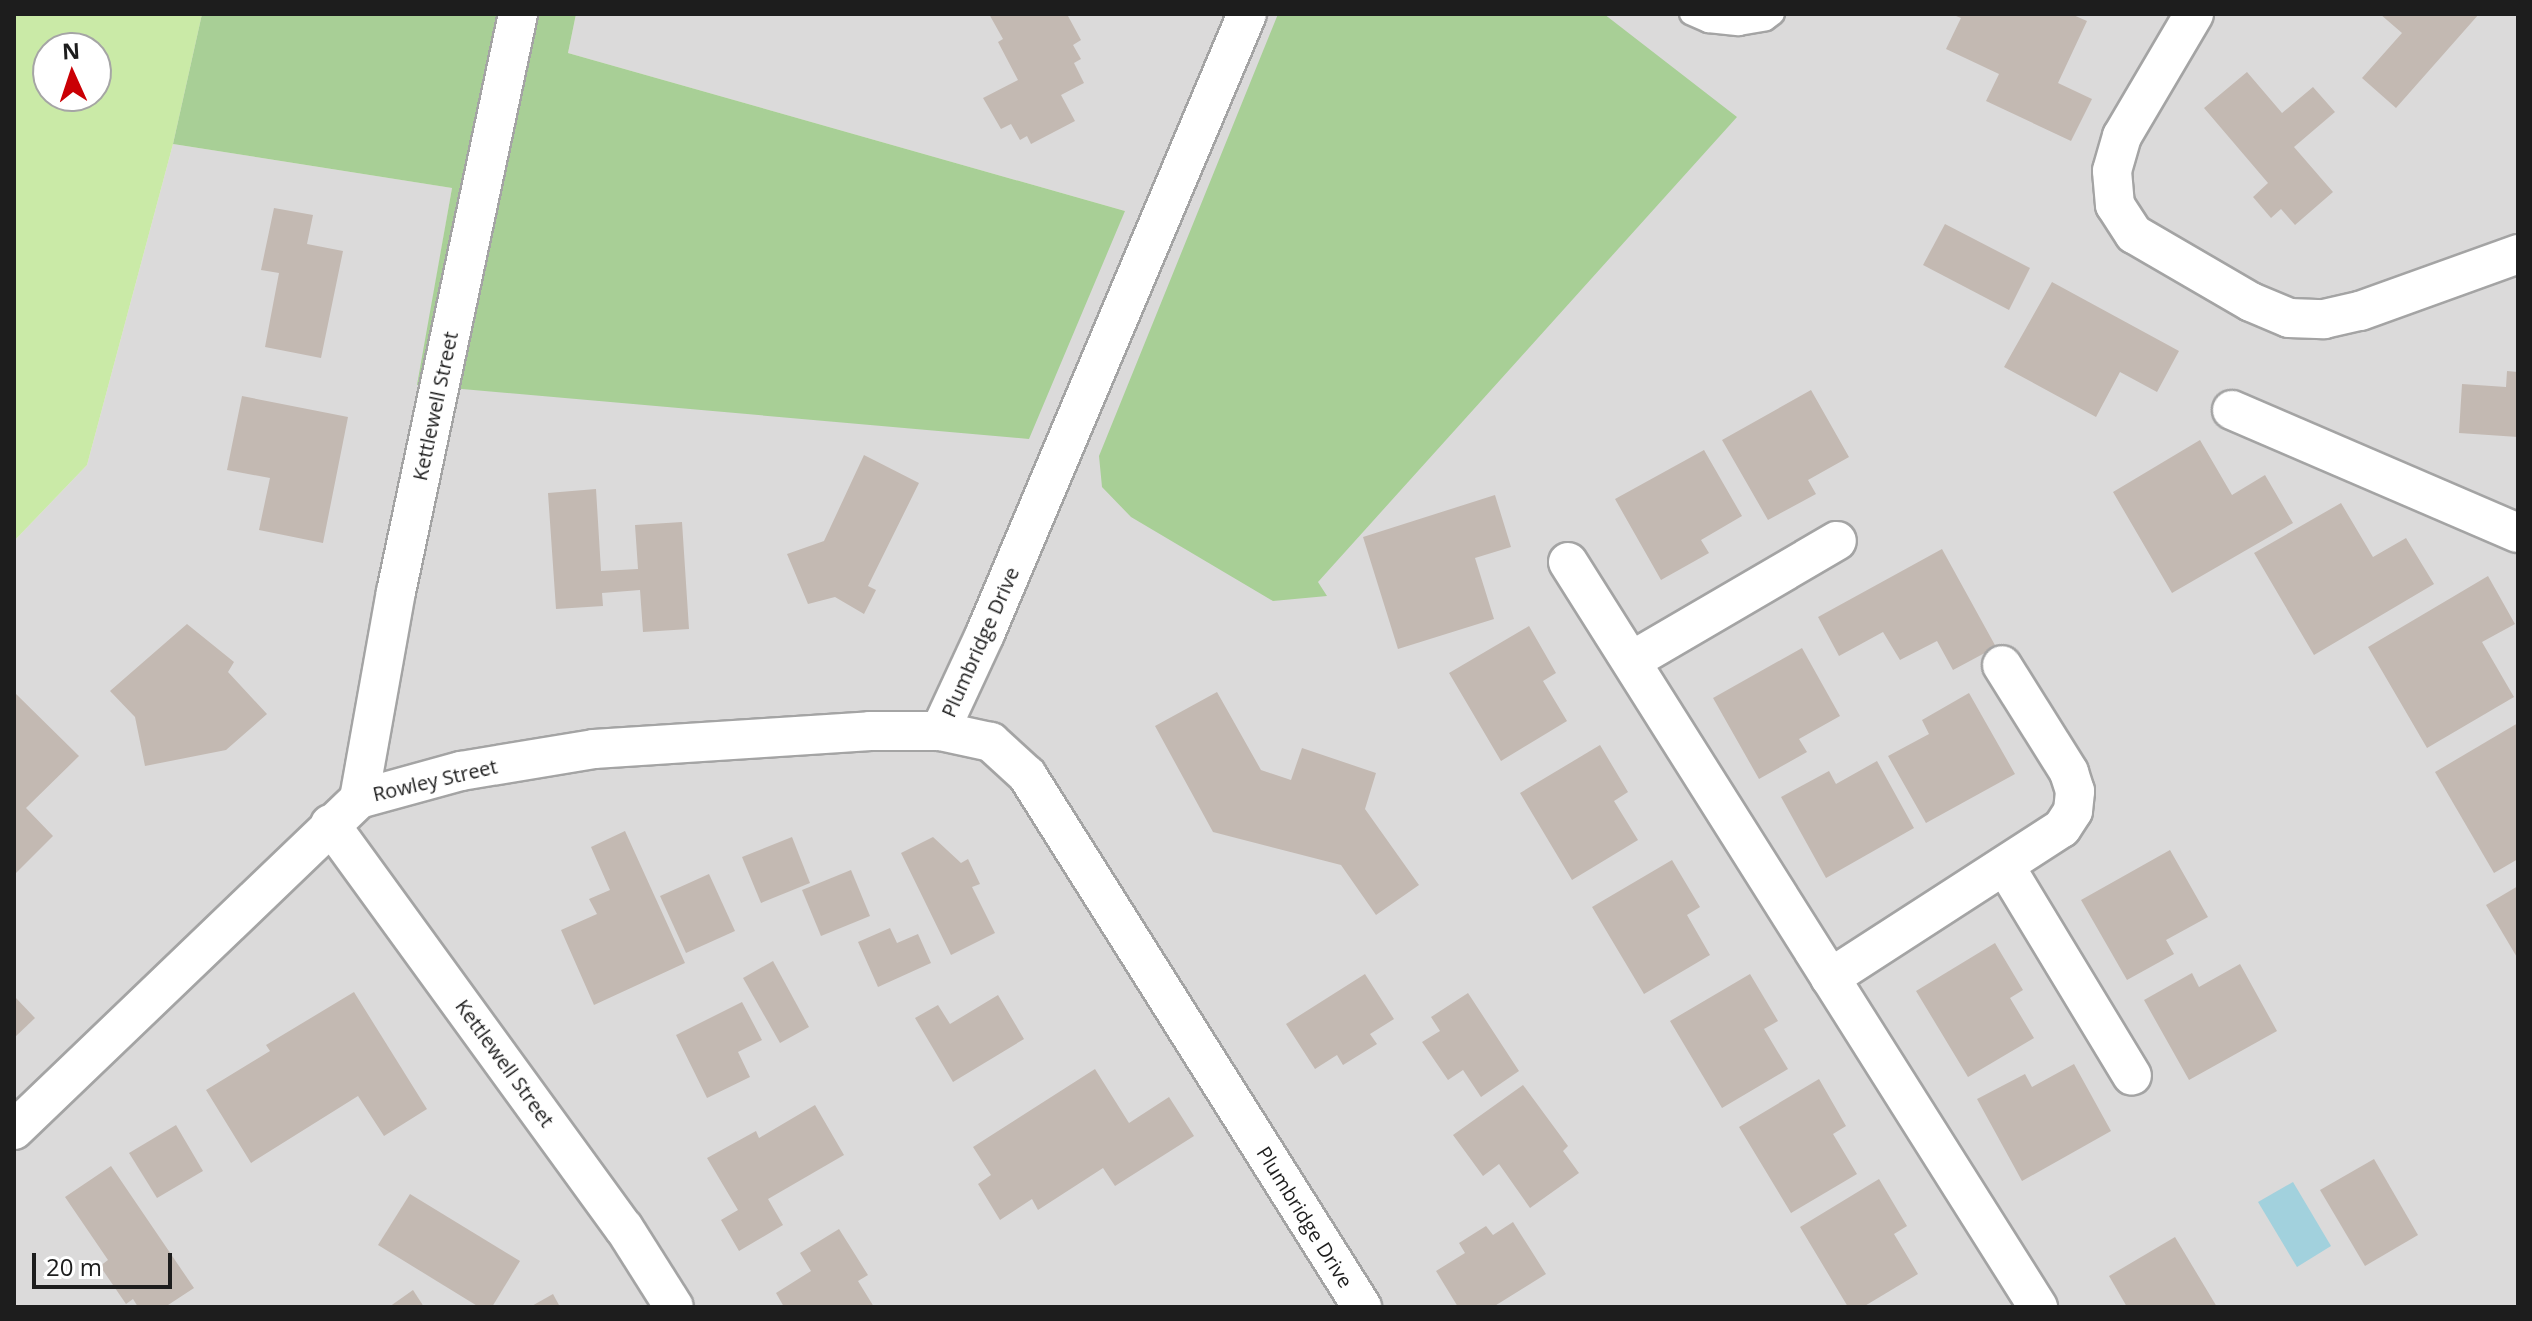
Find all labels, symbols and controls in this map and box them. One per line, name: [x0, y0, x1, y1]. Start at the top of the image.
north arrow: [32, 32, 112, 112]
text: N: [61, 35, 81, 65]
street label: Kettlewell Street: [407, 329, 463, 483]
street label: Plumbridge Drive: [936, 563, 1024, 721]
street label: Rowley Street: [370, 754, 500, 806]
street label: Kettlewell Street: [451, 995, 559, 1131]
street label: Plumbridge Drive: [1252, 1142, 1358, 1292]
scale bar: [36, 1237, 176, 1287]
text: 20 m: [46, 1250, 102, 1283]

